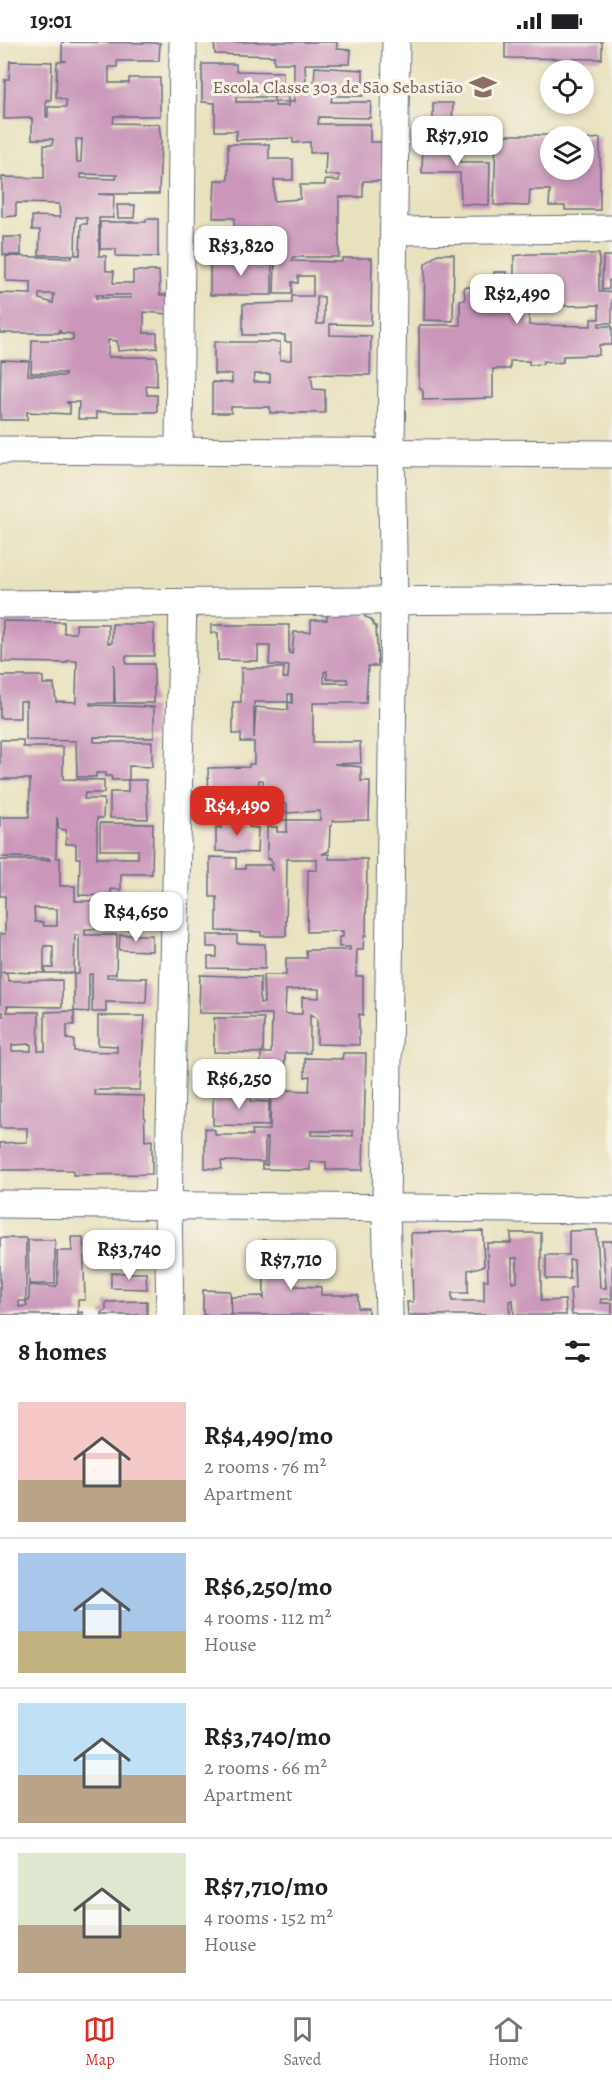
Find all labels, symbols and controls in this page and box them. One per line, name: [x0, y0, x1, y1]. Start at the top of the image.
text: 19:01: [30, 6, 72, 36]
map controls: [540, 60, 594, 180]
button: locate: [540, 60, 594, 114]
school or university icon: Escola Classe 303 de São Sebastião: [468, 72, 498, 102]
place label: Escola Classe 303 de São Sebastião: [212, 75, 463, 99]
pin: R$7,910: [402, 116, 512, 167]
text: R$7,910: [426, 122, 488, 149]
button: layers: [540, 126, 594, 180]
pin: R$3,820: [186, 226, 296, 277]
text: R$3,820: [208, 232, 274, 259]
pin: R$2,490: [462, 274, 572, 325]
text: R$2,490: [484, 280, 550, 307]
pin: R$4,490: [182, 786, 292, 837]
text: R$4,490: [204, 792, 270, 819]
pin: R$4,650: [81, 892, 191, 943]
text: R$4,650: [104, 898, 168, 925]
pin: R$6,250: [184, 1059, 294, 1110]
text: R$6,250: [206, 1065, 272, 1092]
pin: R$3,740: [74, 1230, 184, 1281]
text: R$3,740: [97, 1236, 161, 1263]
pin: R$7,710: [236, 1240, 346, 1291]
text: R$7,710: [260, 1246, 322, 1273]
text: 8 homes: [18, 1334, 107, 1369]
icon: filters: [561, 1335, 594, 1368]
text: R$4,490/mo: [204, 1418, 333, 1453]
icon: home: [66, 1426, 138, 1498]
text: 2 rooms · 76 m²: [204, 1453, 326, 1480]
text: Apartment: [204, 1480, 293, 1507]
text: R$6,250/mo: [204, 1569, 332, 1604]
icon: home: [66, 1577, 138, 1649]
text: 4 rooms · 112 m²: [204, 1604, 331, 1631]
text: House: [204, 1631, 256, 1658]
text: R$3,740/mo: [204, 1719, 331, 1754]
icon: home: [66, 1727, 138, 1799]
text: 2 rooms · 66 m²: [204, 1754, 327, 1781]
text: Apartment: [204, 1781, 293, 1808]
text: R$7,710/mo: [204, 1869, 328, 1904]
icon: home: [66, 1877, 138, 1949]
text: 4 rooms · 152 m²: [204, 1904, 333, 1931]
text: House: [204, 1931, 256, 1958]
tab: Map: [83, 2013, 116, 2071]
tab: Saved: [283, 2013, 321, 2071]
tab: Home: [488, 2013, 529, 2071]

